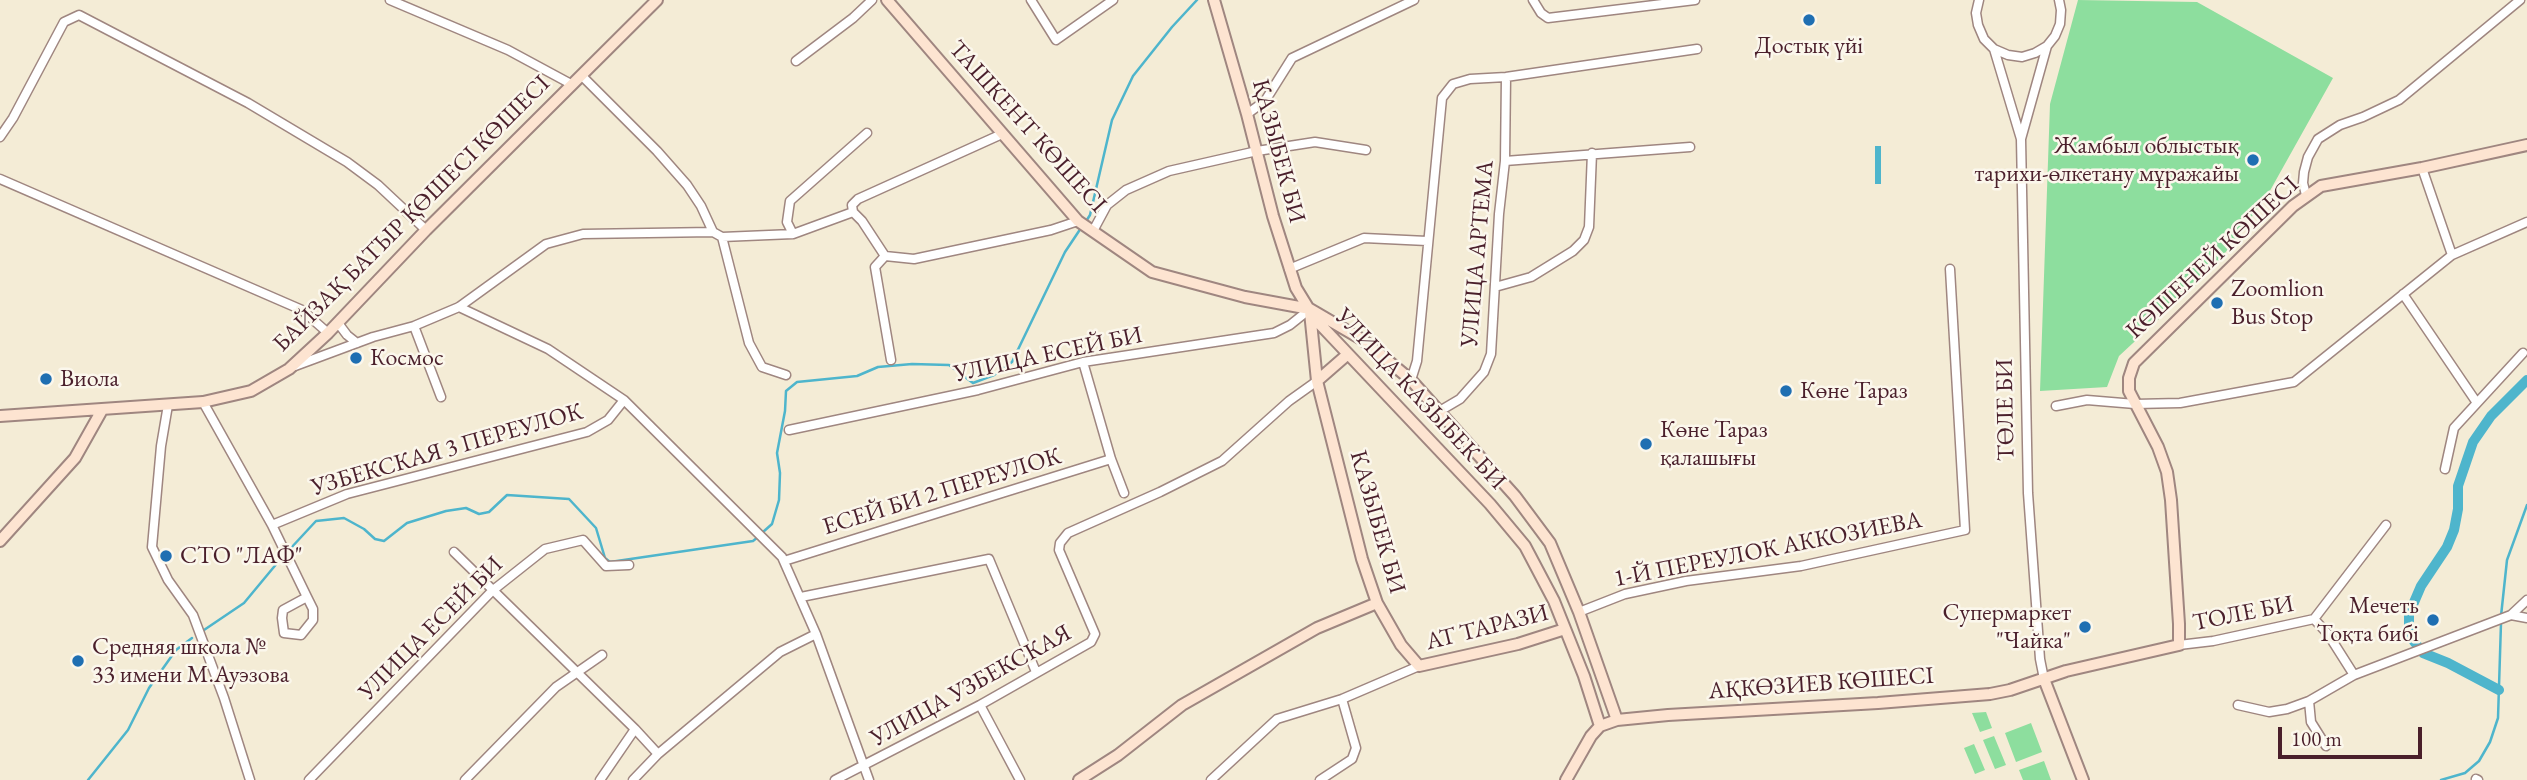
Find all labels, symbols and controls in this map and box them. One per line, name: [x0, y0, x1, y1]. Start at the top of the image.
marker: Достық үйі: [1801, 12, 1817, 28]
place label: Достық үйі: [1755, 32, 1863, 60]
street label: ТАШКЕНТ КӨШЕСІ: [942, 35, 1112, 219]
street label: БАЙЗАҚ БАТЫР ҚӨШЕСІ КӨШЕСІ: [268, 70, 556, 358]
street label: ҚАЗЫБЕК БИ: [1245, 76, 1311, 226]
place label: Жамбыл облыстық тарихи-өлкетану мұражайы: [1974, 132, 2239, 188]
marker: Жамбыл облыстық тарихи-өлкетану мұражайы: [2245, 152, 2261, 168]
street label: УЛИЦА АРТЕМА: [1455, 159, 1501, 349]
street label: КӨШЕНЕЙ КӨШЕСІ: [2121, 171, 2305, 345]
place label: Zoomlion Bus Stop: [2231, 275, 2324, 331]
marker: Zoomlion Bus Stop: [2209, 295, 2225, 311]
street label: УЛИЦА КАЗЫБЕК БИ: [1329, 302, 1511, 496]
street label: УЛИЦА ЕСЕЙ БИ: [951, 321, 1145, 389]
place label: Космос: [370, 344, 444, 372]
marker: Космос: [348, 350, 364, 366]
street label: ТӨЛЕ БИ: [1991, 359, 2021, 461]
place label: Виола: [60, 365, 119, 393]
marker: Виола: [38, 371, 54, 387]
place label: Көне Тараз: [1800, 377, 1908, 405]
marker: Көне Тараз: [1778, 383, 1794, 399]
street label: УЗБЕКСКАЯ 3 ПЕРЕУЛОК: [308, 397, 586, 503]
place label: Көне Тараз қалашығы: [1660, 416, 1768, 472]
marker: Көне Тараз қалашығы: [1638, 436, 1654, 452]
street label: ЕСЕЙ БИ 2 ПЕРЕУЛОК: [819, 442, 1065, 542]
street label: КАЗЫБЕК БИ: [1343, 447, 1411, 597]
street label: 1-Й ПЕРЕУЛОК АККОЗИЕВА: [1611, 506, 1925, 594]
place label: СТО "ЛАФ": [180, 542, 303, 570]
marker: СТО "ЛАФ": [158, 548, 174, 564]
street label: УЛИЦА ЕСЕЙ БИ: [353, 551, 509, 707]
street label: ТОЛЕ БИ: [2190, 590, 2296, 638]
place label: Мечеть Тоқта бибі: [2317, 592, 2419, 648]
street label: АТ ТАРАЗИ: [1423, 599, 1551, 657]
place label: Супермаркет "Чайка": [1943, 599, 2071, 655]
marker: Мечеть Тоқта бибі: [2425, 612, 2441, 628]
street label: УЛИЦА УЗБЕКСКАЯ: [866, 619, 1076, 753]
marker: Супермаркет "Чайка": [2077, 619, 2093, 635]
place label: Средняя школа № 33 имени М.Ауэзова: [92, 633, 289, 689]
marker: Средняя школа № 33 имени М.Ауэзова: [70, 653, 86, 669]
street label: АҚКӨЗИЕВ КӨШЕСІ: [1707, 662, 1935, 706]
scale bar: [2282, 714, 2426, 758]
text: 100 m: [2291, 725, 2342, 752]

